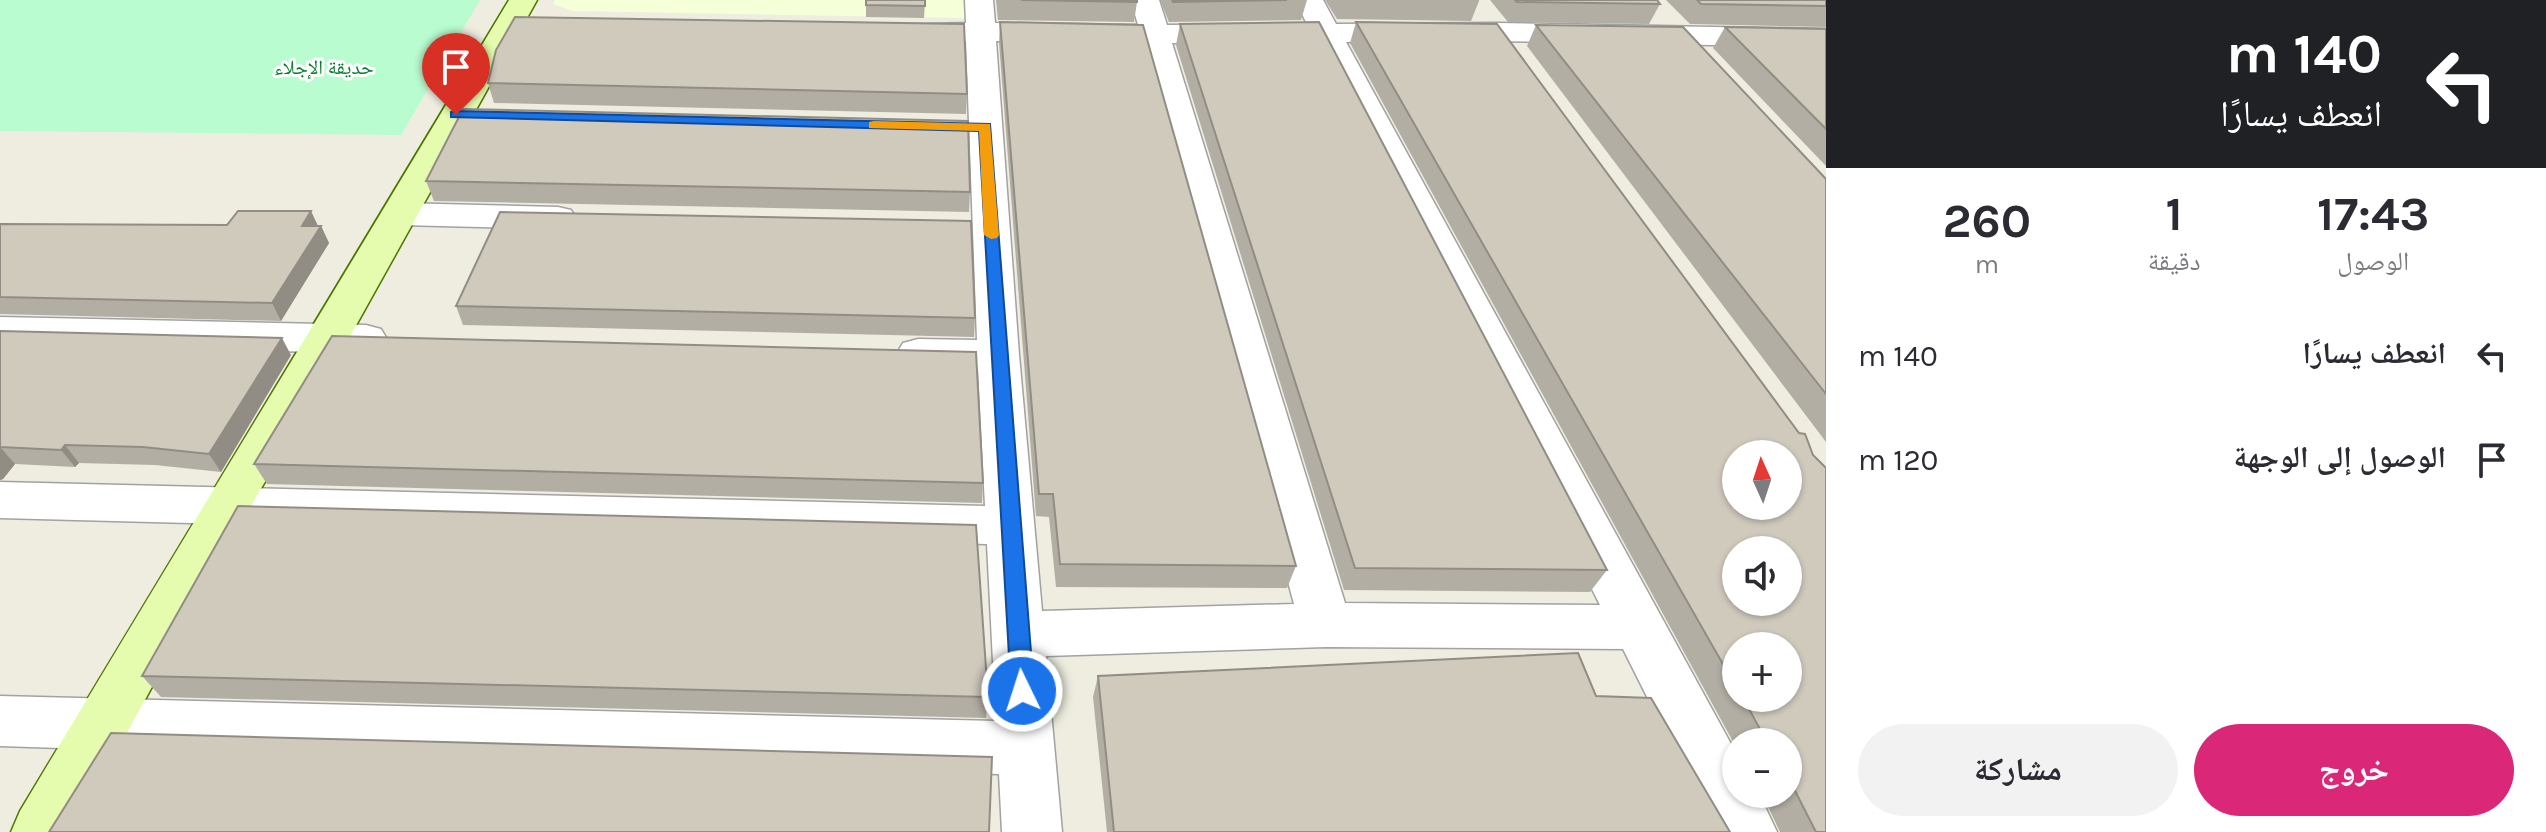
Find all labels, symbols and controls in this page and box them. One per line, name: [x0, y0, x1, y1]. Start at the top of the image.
text: 140 m: [2226, 21, 2382, 86]
icon: left: [2410, 32, 2514, 136]
pin: [422, 33, 490, 115]
icon: arrive: [434, 45, 478, 89]
park label: حديقة الإجلاء: [274, 56, 374, 80]
text: انعطف يسارًا: [2220, 93, 2382, 135]
text: 1: [2166, 186, 2183, 242]
text: 17:43: [2317, 186, 2429, 242]
text: 260: [1943, 193, 2031, 249]
text: دقيقة: [2148, 246, 2201, 277]
text: الوصول: [2337, 246, 2409, 277]
text: m: [1975, 249, 1999, 280]
icon: left: [2470, 334, 2514, 378]
text: انعطف يسارًا: [2302, 335, 2446, 371]
text: 140 m: [1858, 338, 1938, 374]
icon: arrive: [2470, 438, 2514, 482]
text: الوصول إلى الوجهة: [2234, 439, 2446, 475]
north arrow: [1722, 440, 1802, 520]
map controls: [1722, 440, 1802, 808]
text: 120 m: [1858, 442, 1938, 478]
button: sound: [1722, 536, 1802, 616]
button: +: [1722, 632, 1802, 712]
position arrow: [980, 649, 1064, 733]
button: مشاركة: [1858, 724, 2178, 816]
button: خروج: [2194, 724, 2514, 816]
button: −: [1722, 728, 1802, 808]

